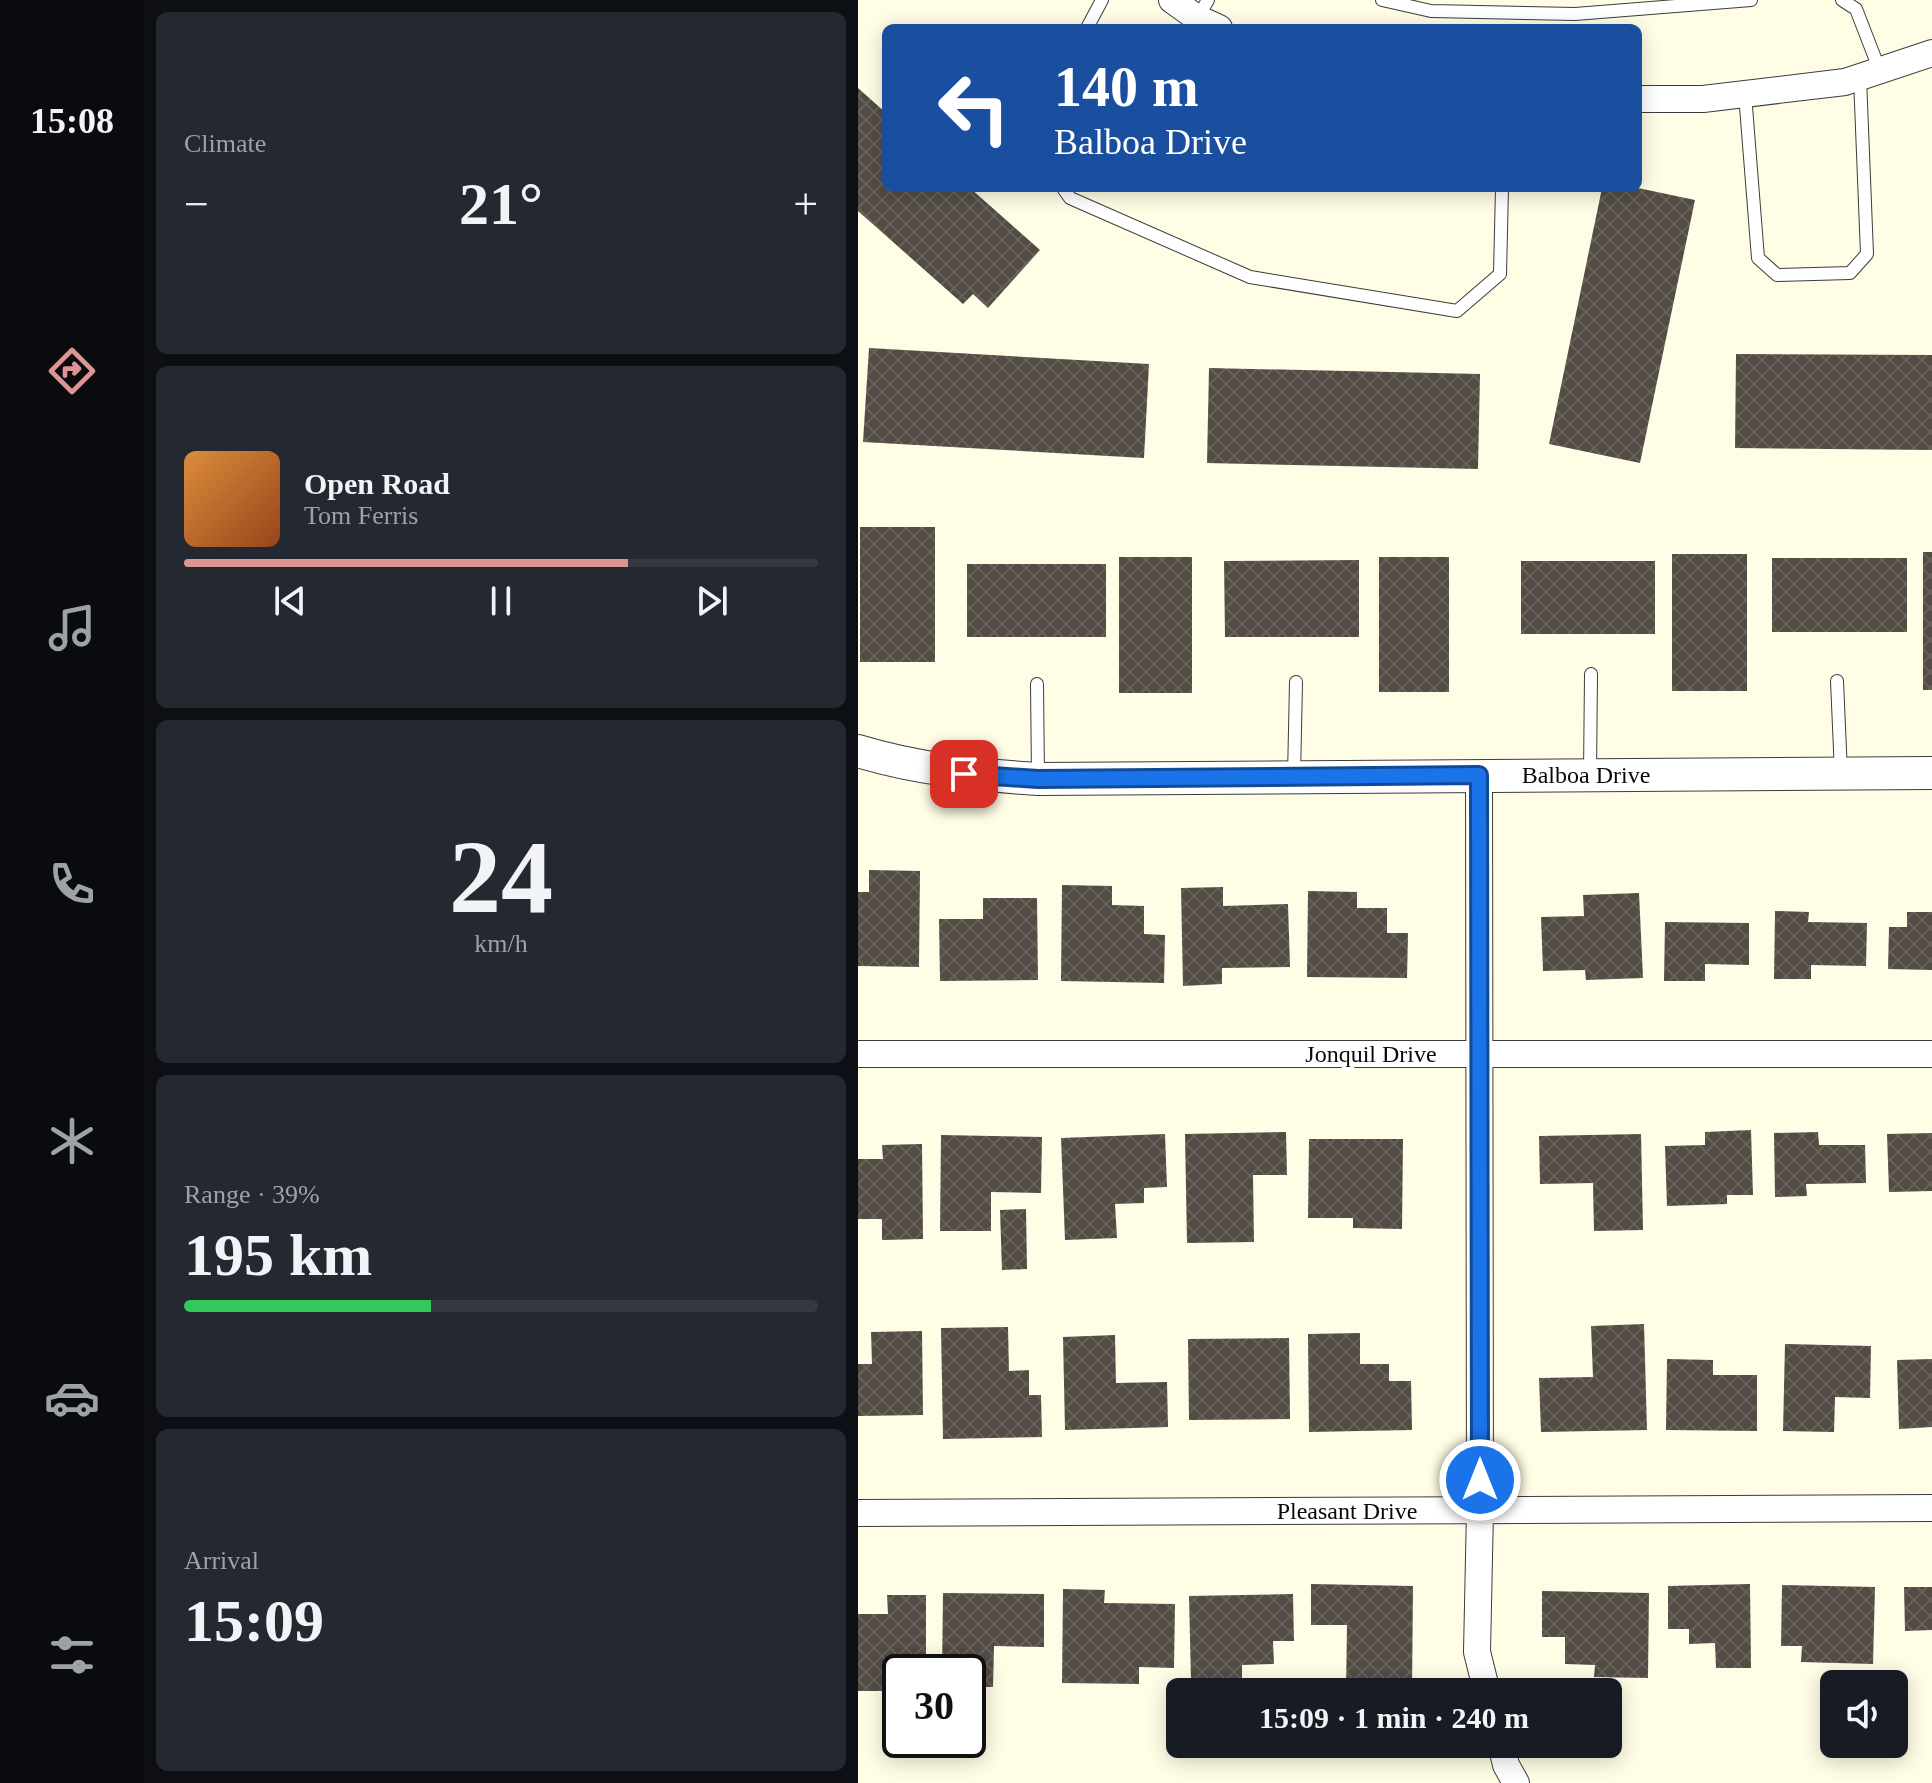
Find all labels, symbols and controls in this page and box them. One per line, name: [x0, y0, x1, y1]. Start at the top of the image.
icon: left: [922, 56, 1026, 160]
text: 140 m: [1054, 56, 1199, 118]
text: 15:08: [30, 101, 114, 141]
text: Balboa Drive: [1054, 122, 1247, 162]
text: Climate: [184, 129, 266, 158]
text: 21°: [459, 171, 543, 237]
text: −: [184, 180, 209, 229]
text: +: [793, 180, 818, 229]
icon: directions: [44, 343, 100, 399]
text: Open Road: [304, 467, 450, 500]
text: Tom Ferris: [304, 501, 418, 530]
icon: previous: [268, 579, 312, 623]
icon: pause: [479, 579, 523, 623]
icon: next: [690, 579, 734, 623]
icon: music: [44, 600, 100, 656]
pin: [930, 740, 998, 808]
icon: arrive: [942, 752, 986, 796]
street label: Balboa Drive: [1522, 762, 1650, 788]
text: 24: [449, 819, 553, 934]
icon: phone: [44, 856, 100, 912]
text: km/h: [474, 929, 528, 958]
street label: Jonquil Drive: [1305, 1041, 1437, 1067]
icon: climate: [44, 1113, 100, 1169]
text: Range · 39%: [184, 1180, 320, 1209]
text: 195 km: [184, 1222, 372, 1288]
icon: car: [44, 1370, 100, 1426]
position arrow: [1438, 1438, 1522, 1522]
street label: Pleasant Drive: [1277, 1498, 1417, 1524]
text: Arrival: [184, 1546, 259, 1575]
text: 15:09: [184, 1588, 324, 1654]
icon: filters: [44, 1627, 100, 1683]
speed limit sign: 30: [882, 1654, 986, 1758]
map controls: [1820, 1670, 1908, 1758]
button: sound: [1820, 1670, 1908, 1758]
text: 15:09 · 1 min · 240 m: [1259, 1701, 1529, 1734]

